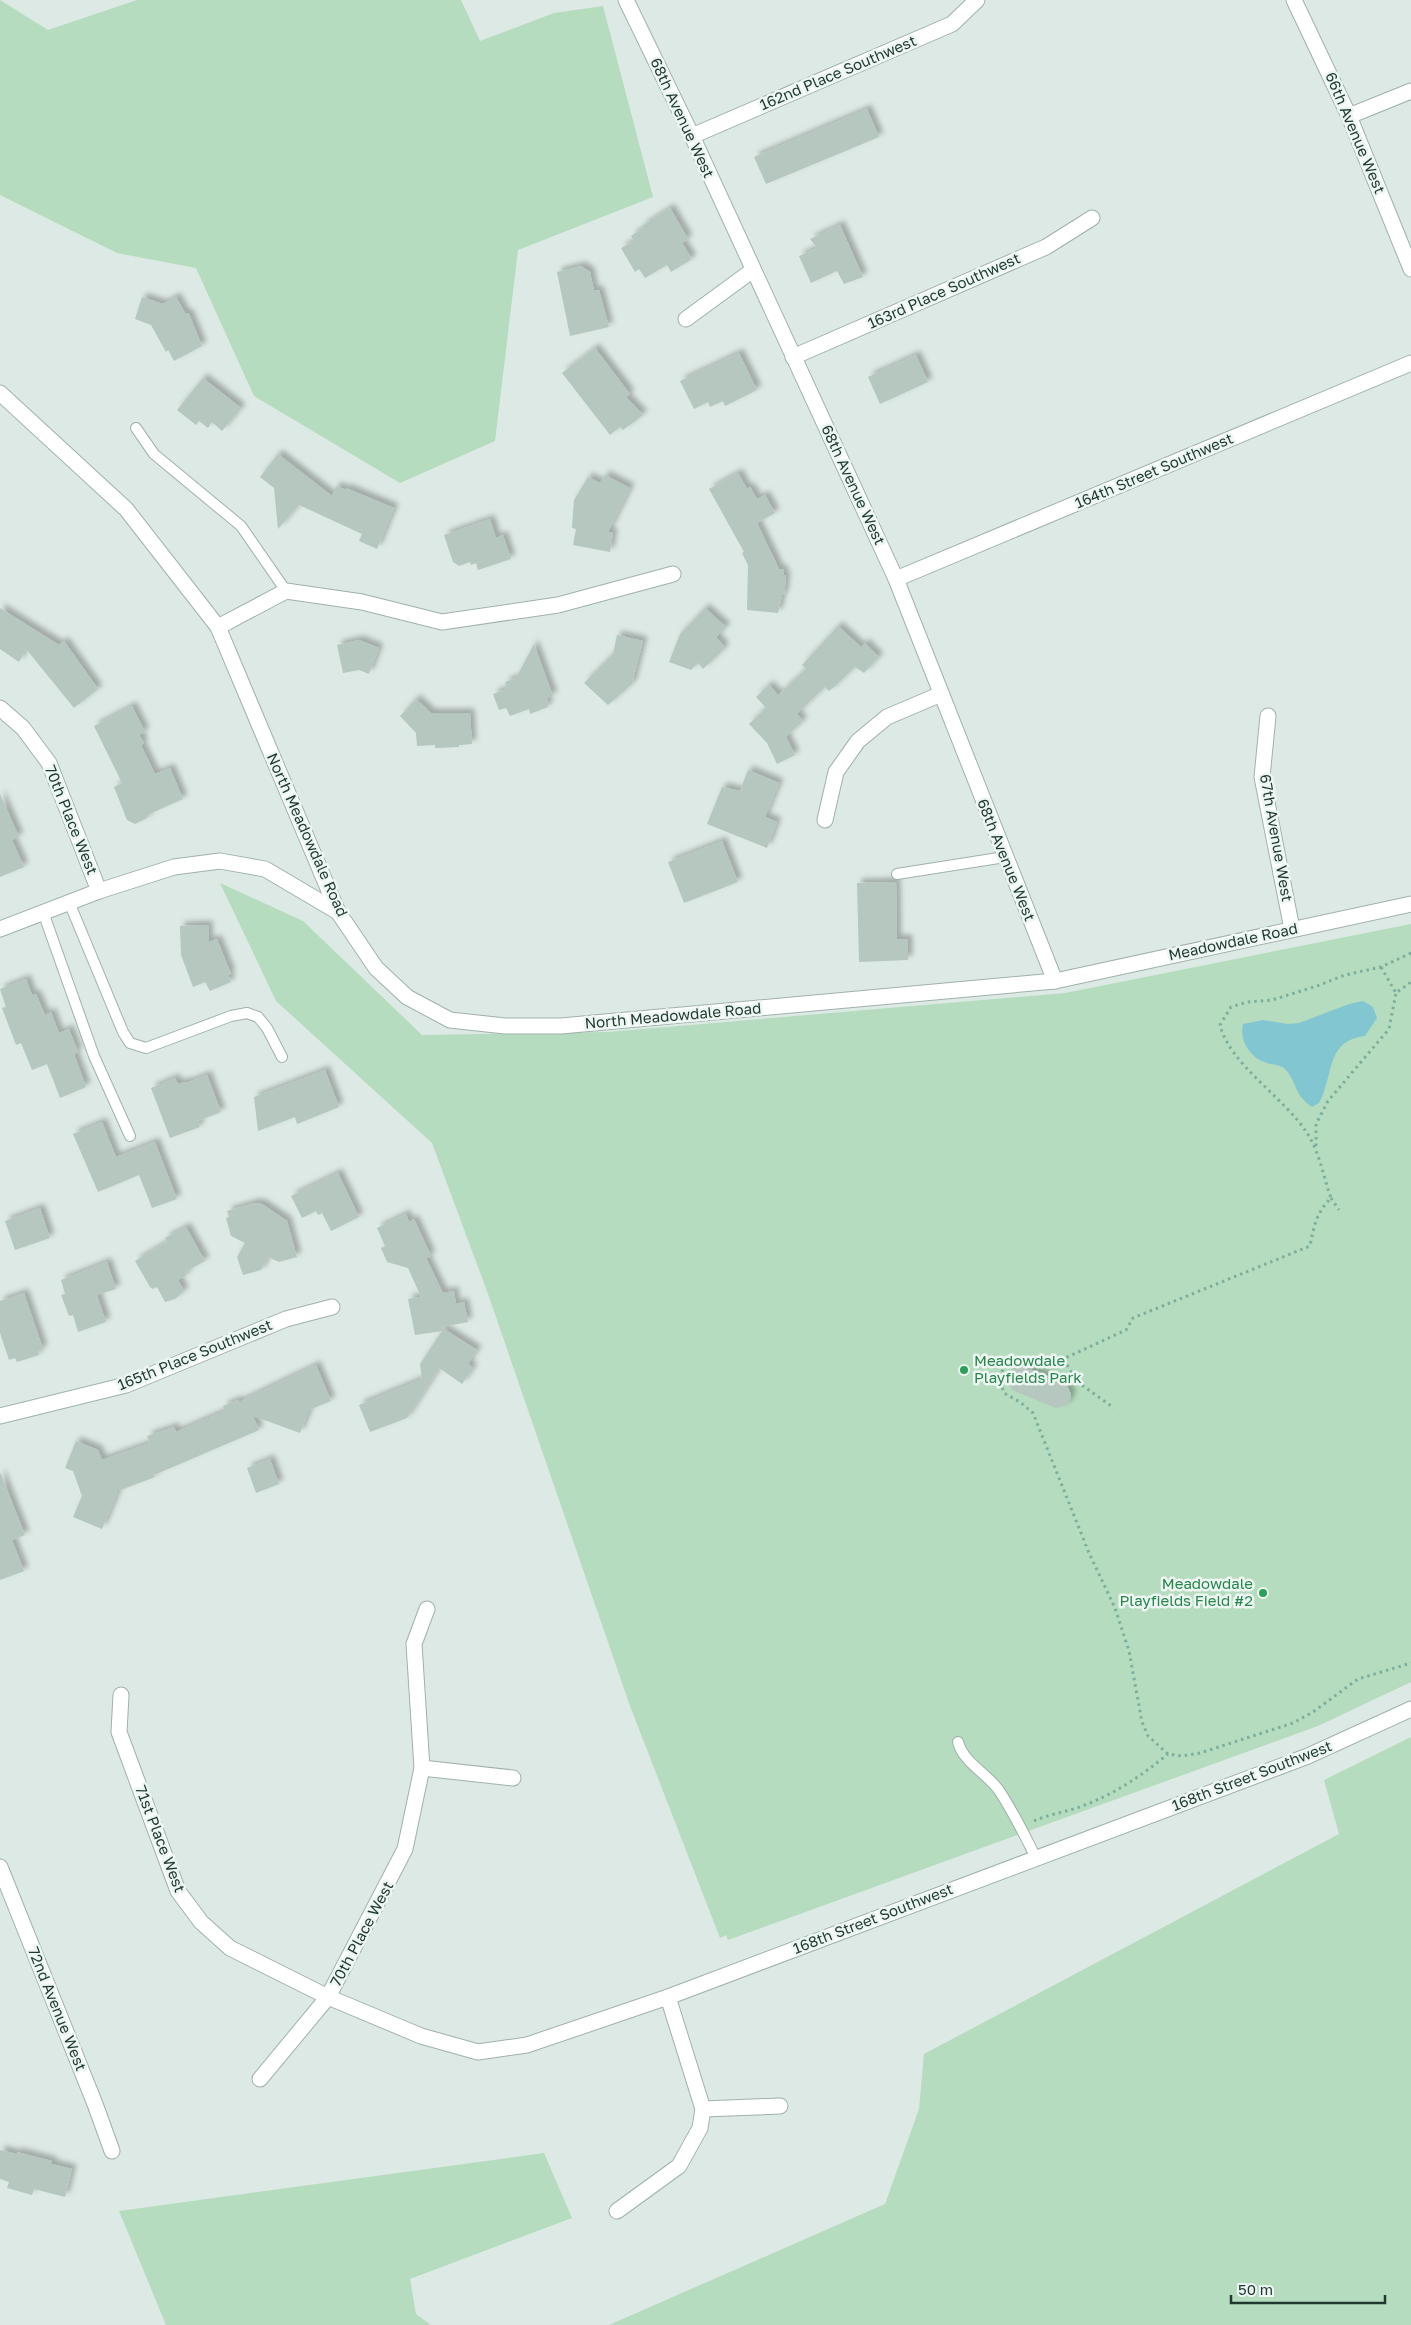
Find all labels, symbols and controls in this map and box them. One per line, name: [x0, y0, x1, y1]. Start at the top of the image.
street label: 162nd Place Southwest: [757, 31, 919, 113]
street label: 68th Avenue West: [647, 55, 719, 180]
street label: 66th Avenue West: [1322, 69, 1390, 196]
street label: 163rd Place Southwest: [865, 248, 1023, 332]
street label: 68th Avenue West: [818, 422, 890, 547]
street label: 164th Street Southwest: [1072, 429, 1235, 512]
street label: North Meadowdale Road: [264, 750, 352, 919]
street label: 70th Place West: [42, 762, 102, 877]
street label: 67th Avenue West: [1257, 773, 1297, 903]
street label: 68th Avenue West: [974, 796, 1040, 923]
street label: Meadowdale Road: [1167, 919, 1299, 964]
street label: North Meadowdale Road: [584, 998, 762, 1032]
street label: 165th Place Southwest: [115, 1315, 275, 1393]
place label: Meadowdale Playfields Park: [974, 1351, 1082, 1386]
marker: Meadowdale Playfields Park: [958, 1364, 970, 1376]
place label: Meadowdale Playfields Field #2: [1120, 1574, 1253, 1609]
marker: Meadowdale Playfields Field #2: [1257, 1587, 1269, 1599]
street label: 168th Street Southwest: [1169, 1736, 1334, 1814]
street label: 71st Place West: [132, 1783, 190, 1895]
street label: 70th Place West: [326, 1878, 396, 1989]
street label: 168th Street Southwest: [790, 1879, 955, 1957]
street label: 72nd Avenue West: [25, 1944, 91, 2073]
scale bar: [1231, 2272, 1385, 2304]
text: 50 m: [1238, 2280, 1273, 2298]

